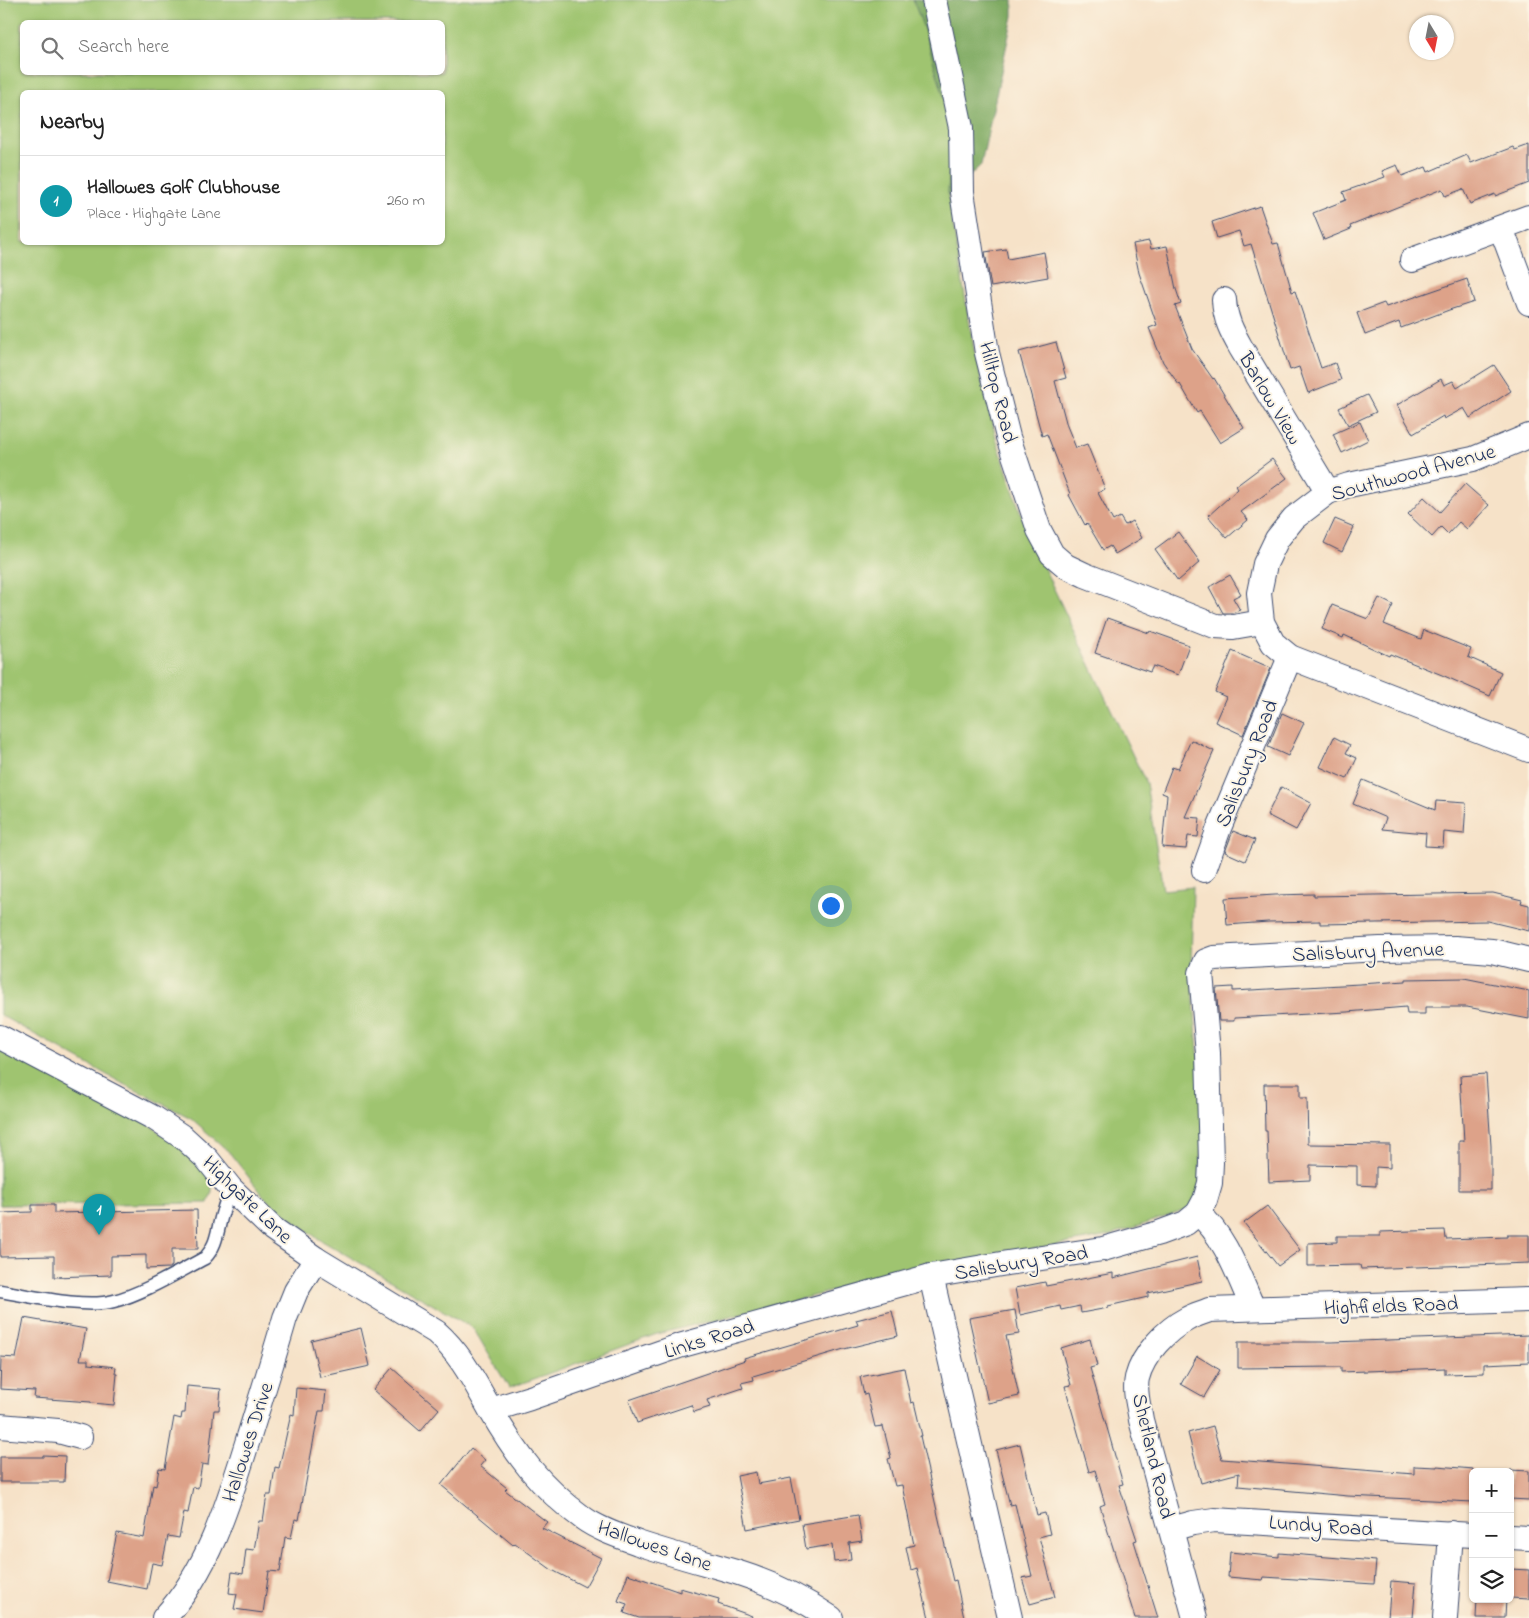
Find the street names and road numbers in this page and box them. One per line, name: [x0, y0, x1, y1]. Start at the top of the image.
street label: Hilltop Road: [970, 339, 1024, 446]
street label: Barlow View: [1229, 346, 1309, 451]
street label: Southwood Avenue: [1328, 437, 1499, 510]
street label: Salisbury Road: [1209, 695, 1289, 833]
street label: Salisbury Avenue: [1292, 935, 1445, 973]
street label: Highgate Lane: [193, 1149, 299, 1253]
street label: Salisbury Road: [952, 1239, 1091, 1291]
street label: Highfields Road: [1323, 1290, 1459, 1326]
street label: Links Road: [661, 1312, 758, 1368]
street label: Hallowes Drive: [215, 1378, 283, 1506]
street label: Shetland Road: [1123, 1391, 1181, 1522]
street label: Lundy Road: [1268, 1508, 1374, 1548]
street label: Hallowes Lane: [593, 1513, 716, 1581]

